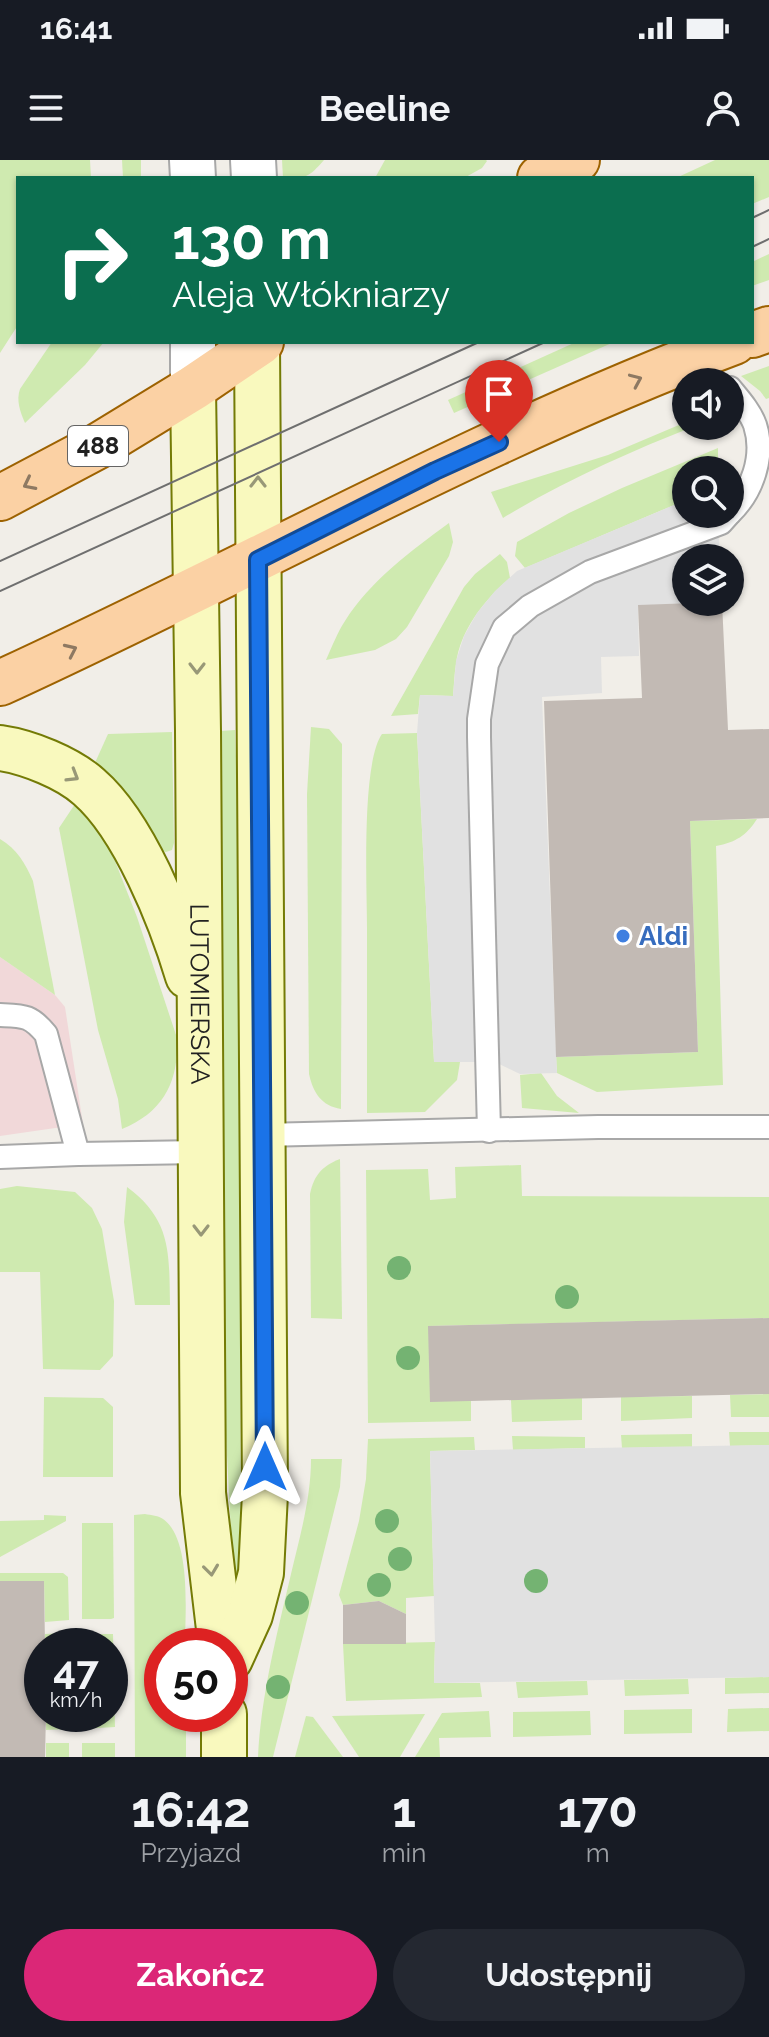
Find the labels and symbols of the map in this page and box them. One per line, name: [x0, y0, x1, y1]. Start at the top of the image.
pin: [465, 360, 533, 442]
one-way arrow: [627, 374, 642, 390]
road number: 488: [68, 426, 128, 466]
one-way arrow: [23, 475, 38, 490]
one-way arrow: [249, 475, 267, 488]
one-way arrow: [63, 644, 77, 660]
one-way arrow: [188, 662, 206, 675]
one-way arrow: [64, 766, 79, 782]
street label: LUTOMIERSKA: [184, 903, 215, 1085]
place label: Aldi: [639, 921, 688, 951]
marker: Aldi: [614, 927, 632, 945]
one-way arrow: [192, 1224, 209, 1237]
position arrow: [223, 1425, 307, 1509]
one-way arrow: [202, 1563, 219, 1576]
speed limit sign: 50: [144, 1628, 248, 1732]

